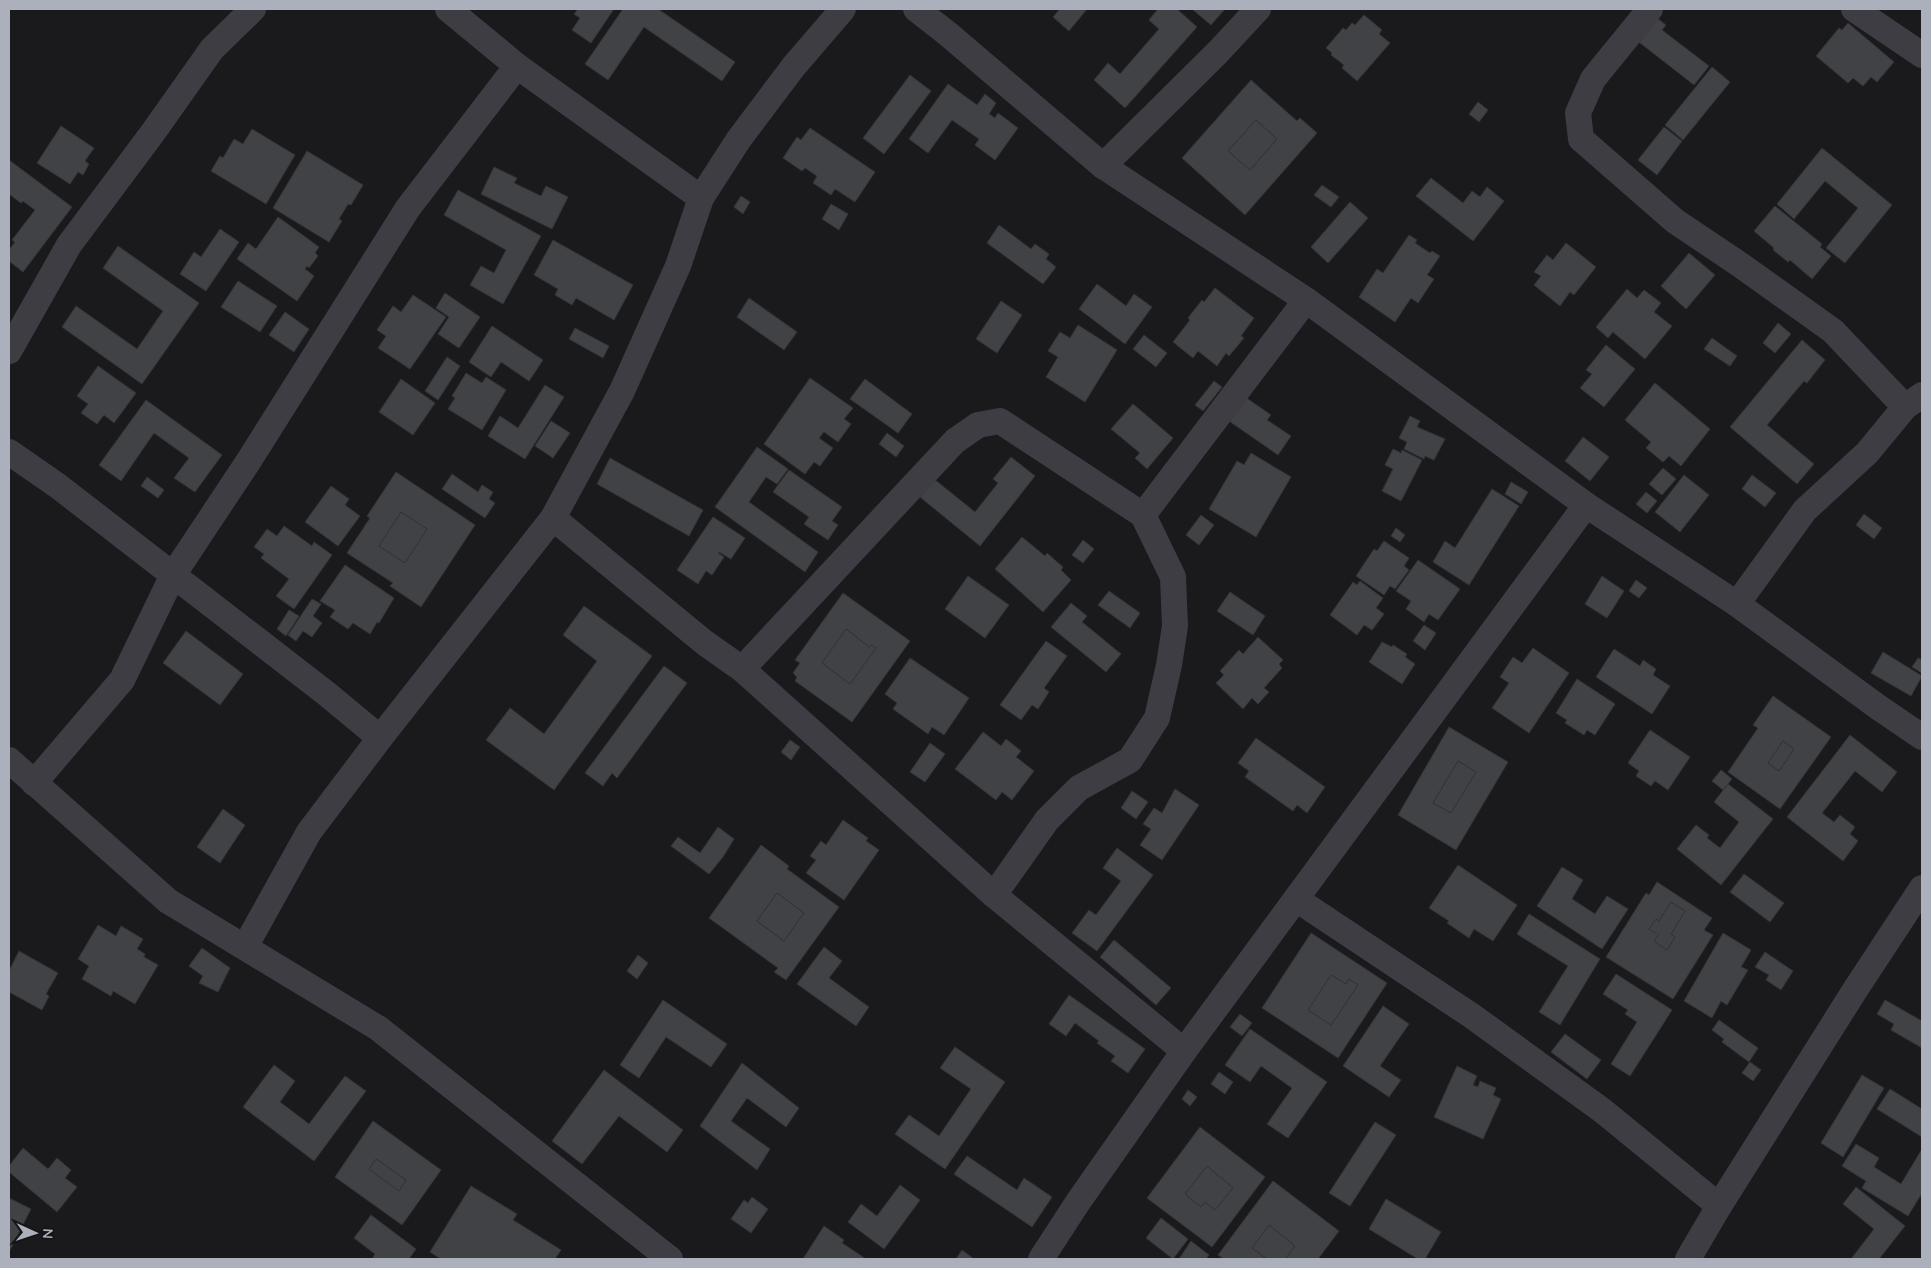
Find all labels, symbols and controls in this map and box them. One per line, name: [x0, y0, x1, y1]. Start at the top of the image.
north arrow: [10, 1208, 60, 1258]
text: N: [39, 1228, 57, 1239]

